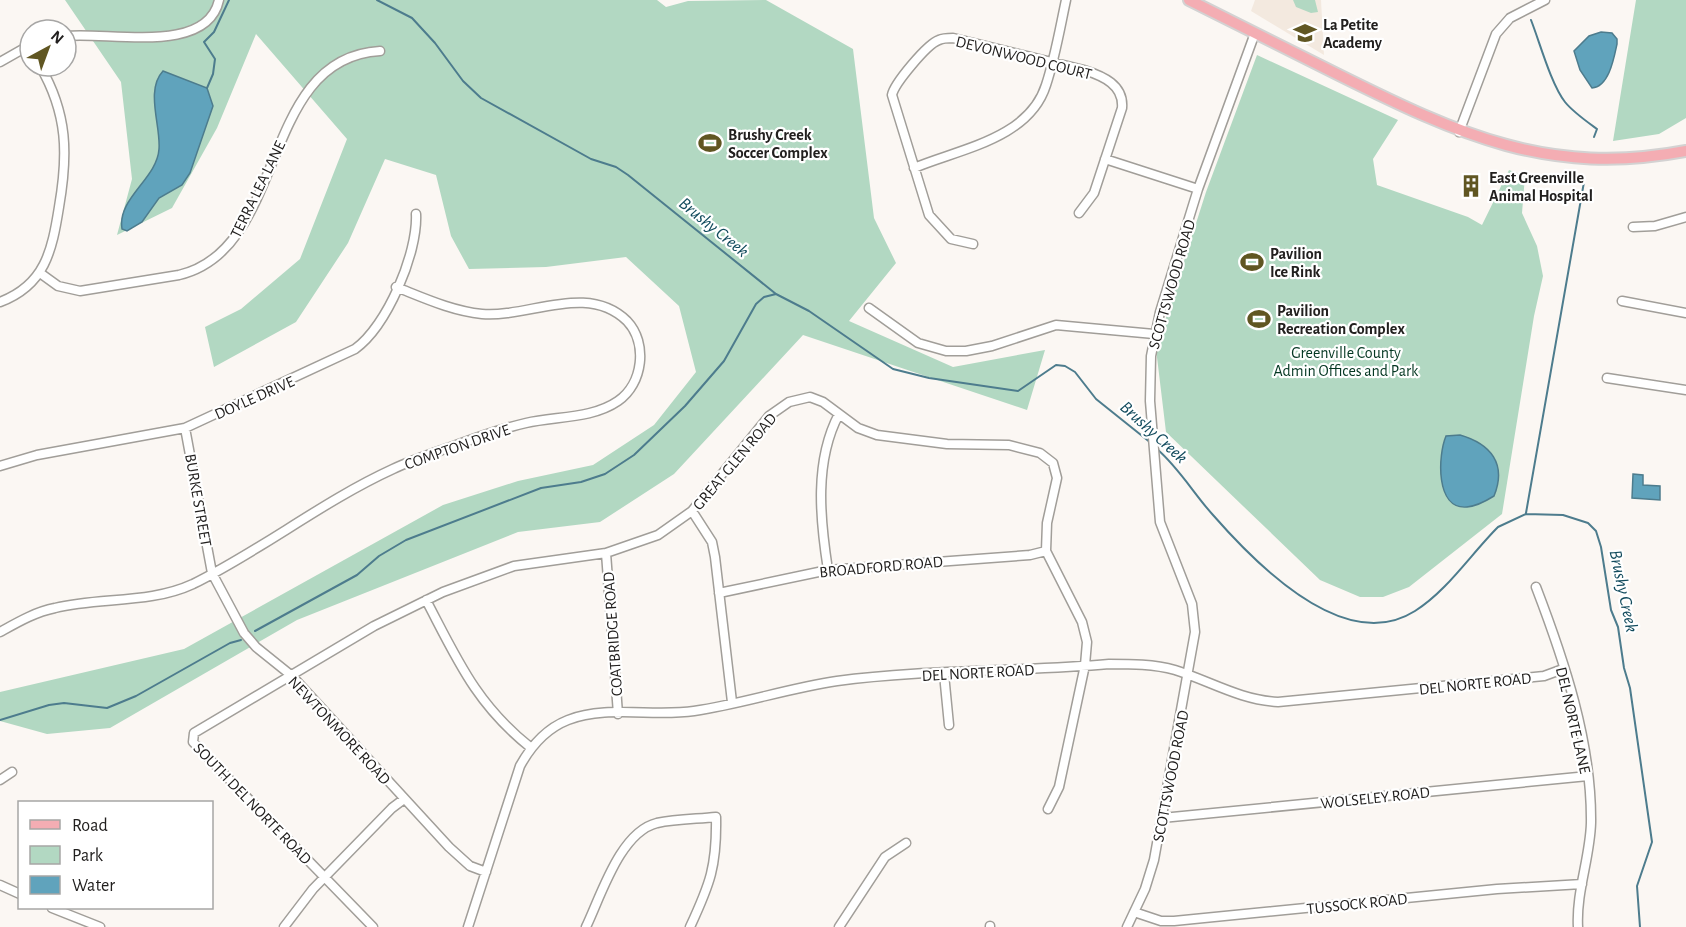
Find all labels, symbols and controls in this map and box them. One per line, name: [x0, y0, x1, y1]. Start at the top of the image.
place label: La Petite Academy: [1323, 17, 1383, 52]
north arrow: [18, 18, 78, 78]
school or university icon: La Petite Academy: [1292, 20, 1318, 46]
text: N: [48, 28, 67, 47]
street label: DEVONWOOD COURT: [954, 33, 1094, 83]
place label: Brushy Creek Soccer Complex: [728, 127, 828, 161]
sports icon: Brushy Creek Soccer Complex: [697, 130, 723, 156]
street label: TERRA LEA LANE: [227, 138, 288, 241]
place label: East Greenville Animal Hospital: [1489, 170, 1593, 204]
building icon: East Greenville Animal Hospital: [1458, 173, 1484, 199]
water label: Brushy Creek: [675, 194, 752, 261]
street label: SCOTTSWOOD ROAD: [1146, 218, 1198, 351]
place label: Pavilion Ice Rink: [1270, 246, 1322, 280]
sports icon: Pavilion Ice Rink: [1239, 249, 1265, 275]
place label: Pavilion Recreation Complex: [1277, 303, 1405, 337]
sports icon: Pavilion Recreation Complex: [1246, 306, 1272, 332]
park label: Greenville County Admin Offices and Park: [1274, 345, 1419, 379]
street label: DOYLE DRIVE: [212, 373, 297, 423]
water label: Brushy Creek: [1116, 398, 1190, 467]
street label: GREAT GLEN ROAD: [690, 410, 780, 513]
street label: COMPTON DRIVE: [403, 421, 512, 472]
street label: BURKE STREET: [182, 453, 214, 548]
water label: Brushy Creek: [1606, 548, 1641, 634]
street label: BROADFORD ROAD: [819, 554, 944, 580]
street label: COATBRIDGE ROAD: [601, 571, 625, 697]
street label: DEL NORTE ROAD: [921, 662, 1035, 684]
street label: DEL NORTE LANE: [1553, 665, 1593, 775]
street label: DEL NORTE ROAD: [1418, 670, 1532, 698]
street label: NEWTONMORE ROAD: [285, 673, 393, 788]
street label: SCOTTSWOOD ROAD: [1150, 709, 1192, 843]
street label: SOUTH DEL NORTE ROAD: [190, 740, 314, 868]
street label: WOLSELEY ROAD: [1320, 784, 1431, 812]
legend: [18, 801, 213, 909]
text: Road: [72, 817, 108, 835]
text: Park: [72, 847, 104, 865]
text: Water: [72, 877, 115, 895]
street label: TUSSOCK ROAD: [1306, 891, 1408, 917]

